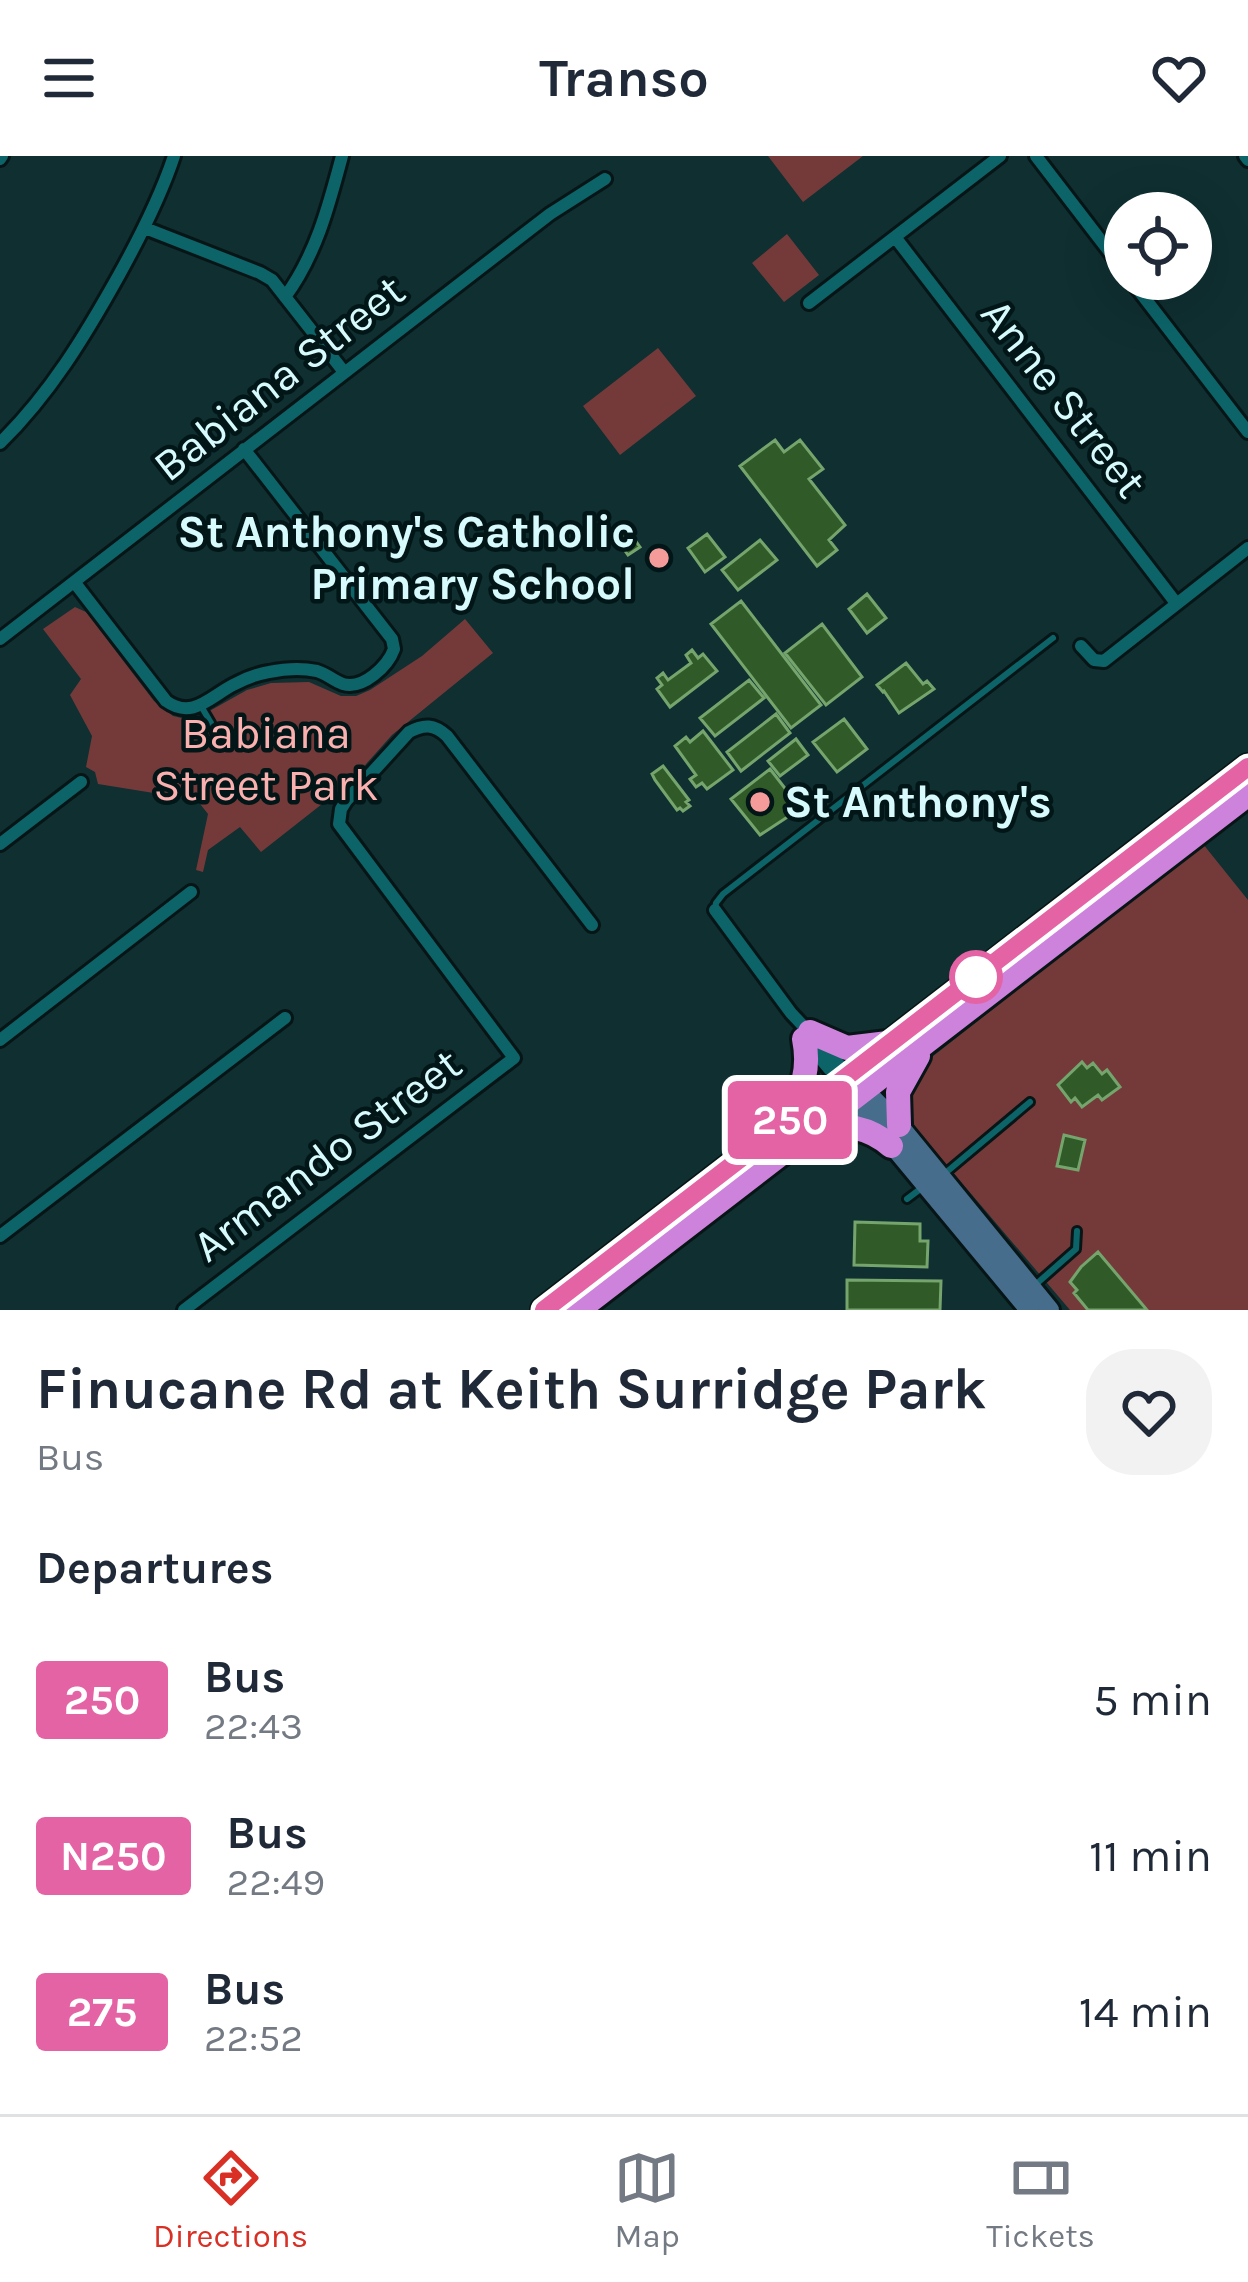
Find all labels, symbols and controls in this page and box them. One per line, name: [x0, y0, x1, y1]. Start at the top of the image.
icon: menu: [36, 45, 102, 111]
icon: heart: [1146, 45, 1212, 111]
text: Transo: [539, 46, 709, 110]
map controls: [1104, 192, 1212, 300]
button: locate: [1104, 192, 1212, 300]
street label: Babiana Street: [143, 264, 415, 492]
street label: Anne Street: [970, 288, 1158, 508]
place label: St Anthony's Catholic Primary School: [177, 506, 635, 611]
marker: St Anthony's Catholic Primary School: [646, 545, 672, 571]
park label: Babiana Street Park: [153, 707, 379, 811]
place label: St Anthony's: [784, 776, 1052, 829]
marker: St Anthony's: [747, 789, 773, 815]
unlabelled marker: [951, 952, 1001, 1002]
street label: Armando Street: [183, 1037, 471, 1273]
line badge: 250: [721, 1081, 859, 1159]
text: 250: [752, 1095, 828, 1145]
button: heart: [1086, 1349, 1212, 1475]
text: Finucane Rd at Keith Surridge Park: [36, 1356, 987, 1422]
text: Bus: [36, 1434, 104, 1480]
text: Departures: [36, 1542, 273, 1594]
text: Bus: [204, 1651, 285, 1703]
text: 5 min: [1093, 1674, 1212, 1726]
text: 250: [64, 1675, 140, 1725]
text: 22:43: [204, 1703, 303, 1749]
text: Bus: [227, 1807, 308, 1859]
text: 11 min: [1089, 1830, 1212, 1882]
text: N250: [60, 1831, 167, 1881]
text: 22:49: [227, 1859, 325, 1905]
text: Bus: [204, 1963, 285, 2015]
text: 14 min: [1079, 1986, 1212, 2038]
text: 275: [67, 1987, 137, 2037]
text: 22:52: [204, 2015, 303, 2061]
tab: Directions: [153, 2145, 308, 2255]
tab: Map: [614, 2145, 680, 2255]
tab: Tickets: [986, 2145, 1095, 2255]

